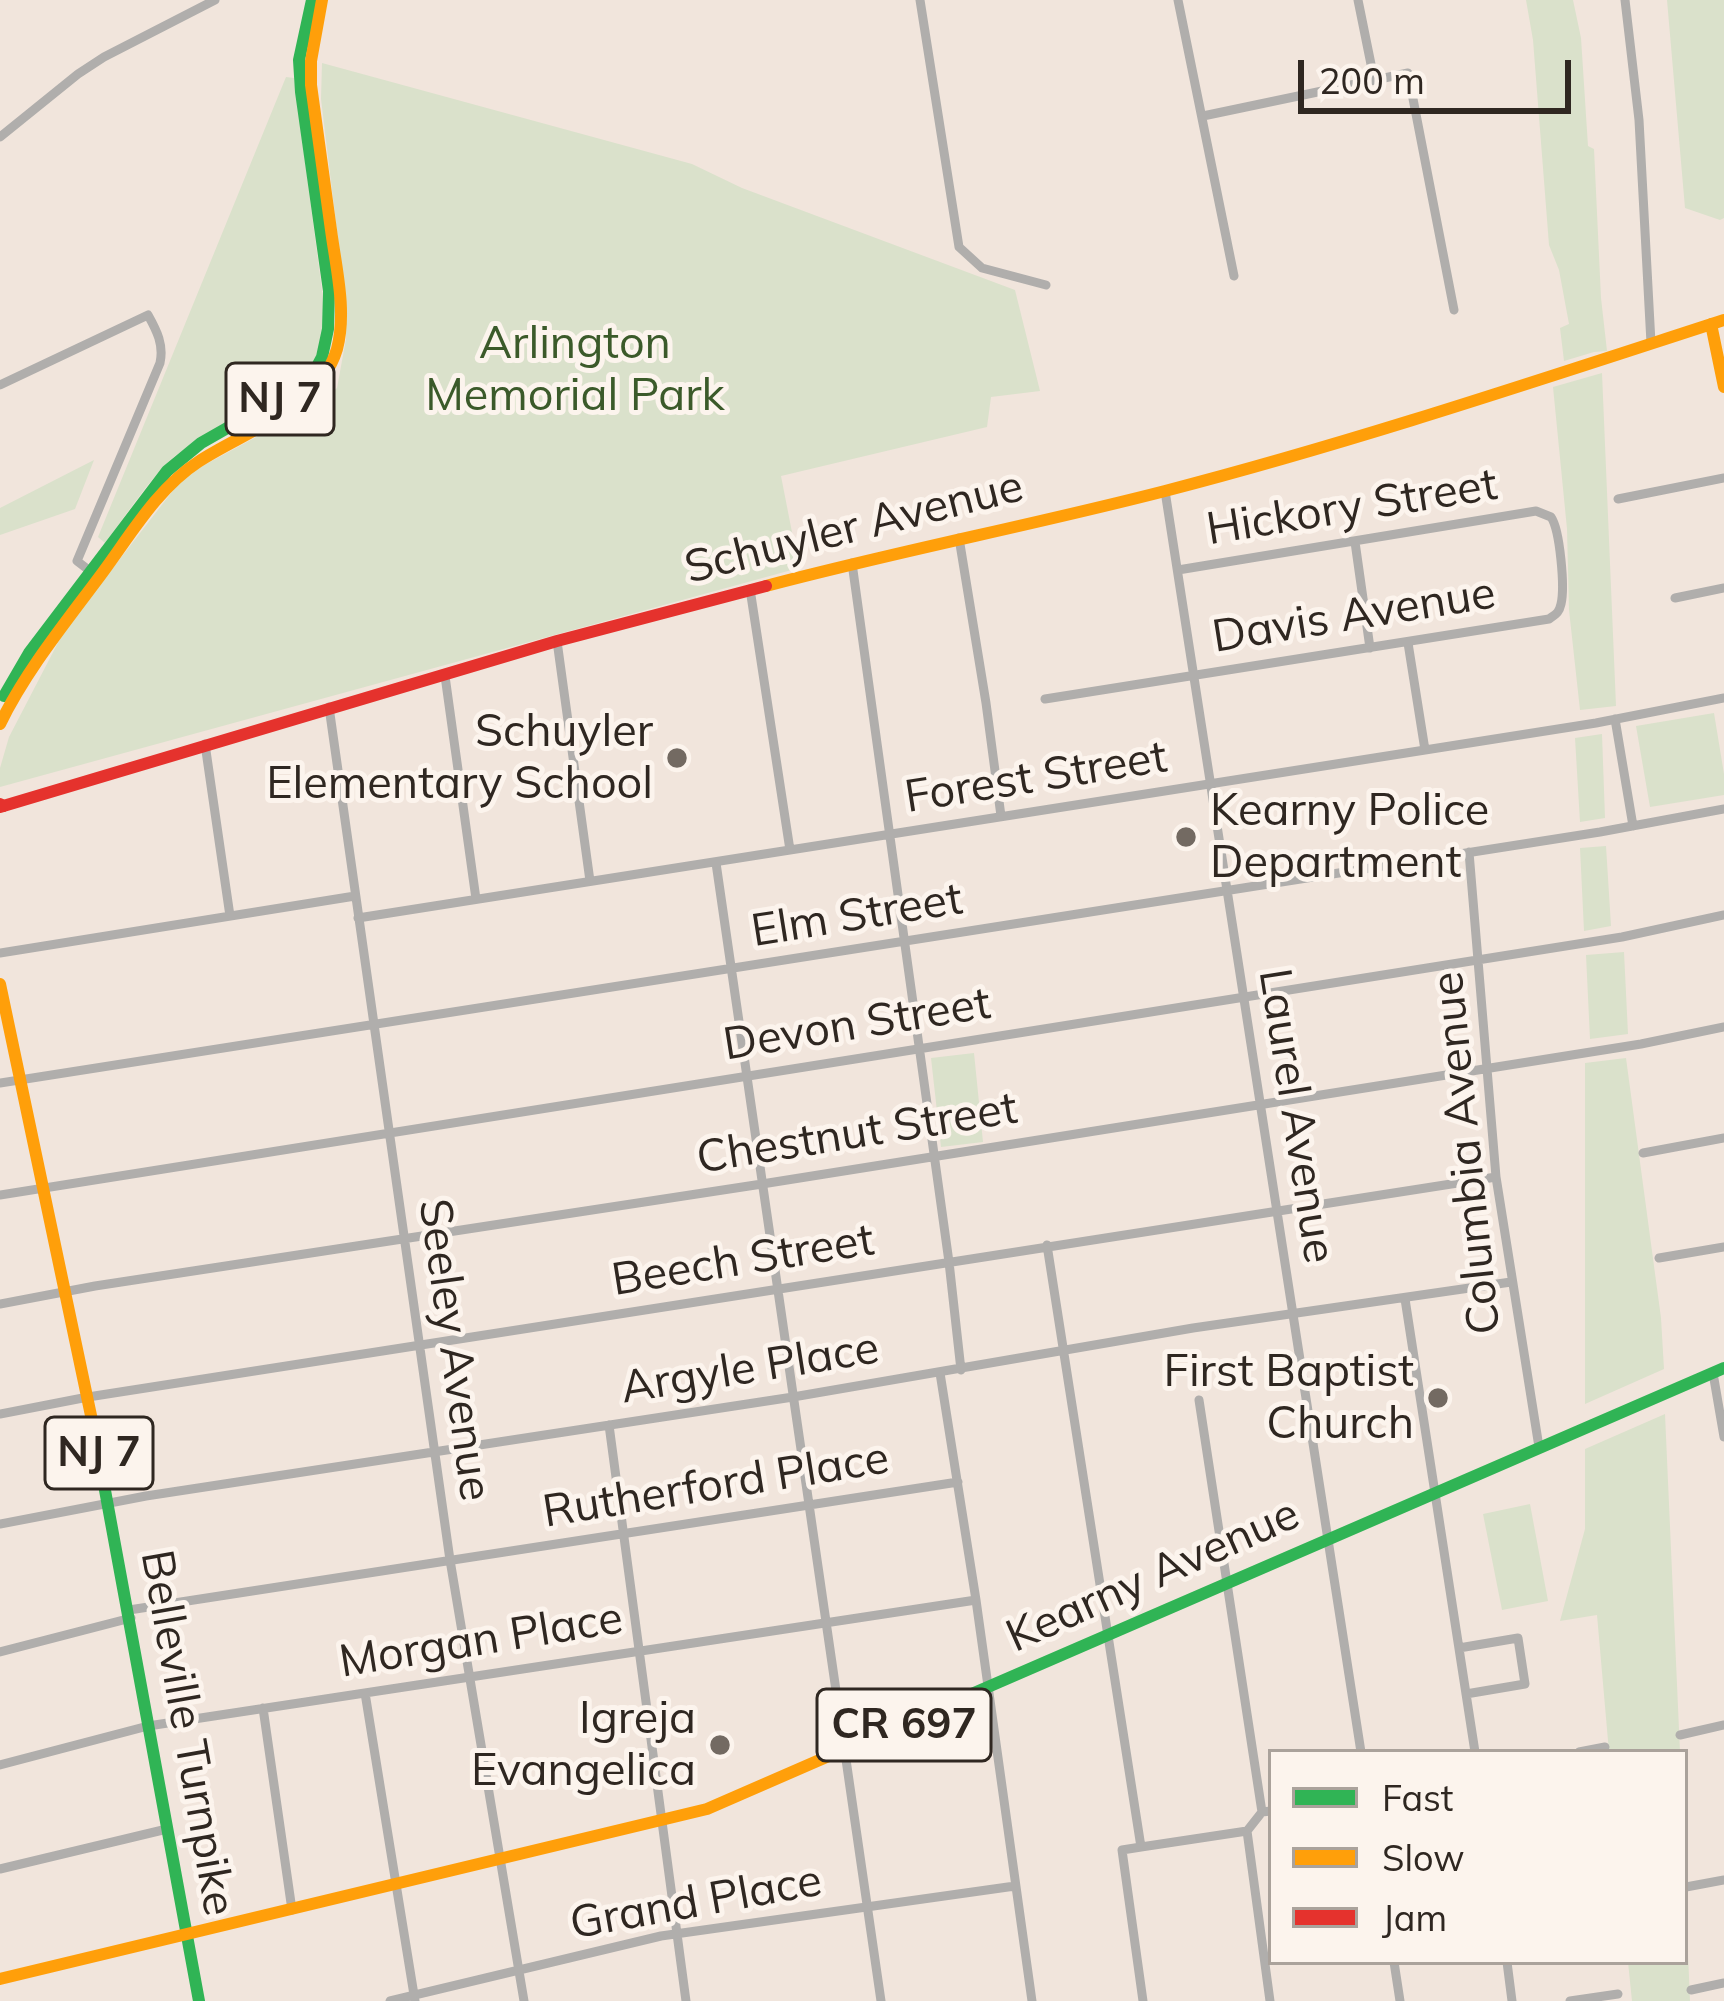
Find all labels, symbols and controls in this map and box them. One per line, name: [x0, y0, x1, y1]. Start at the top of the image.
scale bar: [1304, 36, 1577, 110]
text: 200 m: [1319, 58, 1425, 103]
park label: Arlington Memorial Park: [425, 317, 725, 423]
road number: NJ 7: [226, 363, 334, 435]
street label: Hickory Street: [1203, 458, 1501, 558]
street label: Schuyler Avenue: [679, 460, 1029, 596]
street label: Davis Avenue: [1209, 567, 1499, 665]
place label: Schuyler Elementary School: [266, 705, 653, 811]
street label: Forest Street: [901, 731, 1171, 825]
marker: Schuyler Elementary School: [664, 745, 690, 771]
place label: Kearny Police Department: [1210, 784, 1489, 890]
marker: Kearny Police Department: [1173, 824, 1199, 850]
street label: Elm Street: [748, 873, 966, 959]
street label: Laurel Avenue: [1246, 965, 1346, 1267]
street label: Columbia Avenue: [1421, 969, 1513, 1337]
street label: Devon Street: [720, 977, 994, 1073]
street label: Chestnut Street: [693, 1082, 1021, 1186]
street label: Seeley Avenue: [406, 1196, 502, 1504]
street label: Beech Street: [608, 1214, 878, 1308]
street label: Argyle Place: [617, 1322, 883, 1416]
place label: First Baptist Church: [1164, 1345, 1414, 1451]
marker: First Baptist Church: [1425, 1385, 1451, 1411]
road number: NJ 7: [45, 1417, 153, 1489]
street label: Rutherford Place: [539, 1432, 893, 1540]
street label: Kearny Avenue: [998, 1487, 1308, 1665]
street label: Belleville Turnpike: [128, 1546, 246, 1920]
street label: Morgan Place: [336, 1592, 626, 1690]
road number: CR 697: [817, 1689, 991, 1761]
place label: Igreja Evangelica: [471, 1692, 696, 1798]
marker: Igreja Evangelica: [707, 1732, 733, 1758]
legend: [1268, 1749, 1688, 1965]
text: Fast: [1382, 1775, 1453, 1820]
text: Slow: [1382, 1835, 1465, 1880]
street label: Grand Place: [566, 1854, 826, 1952]
text: Jam: [1382, 1895, 1447, 1940]

